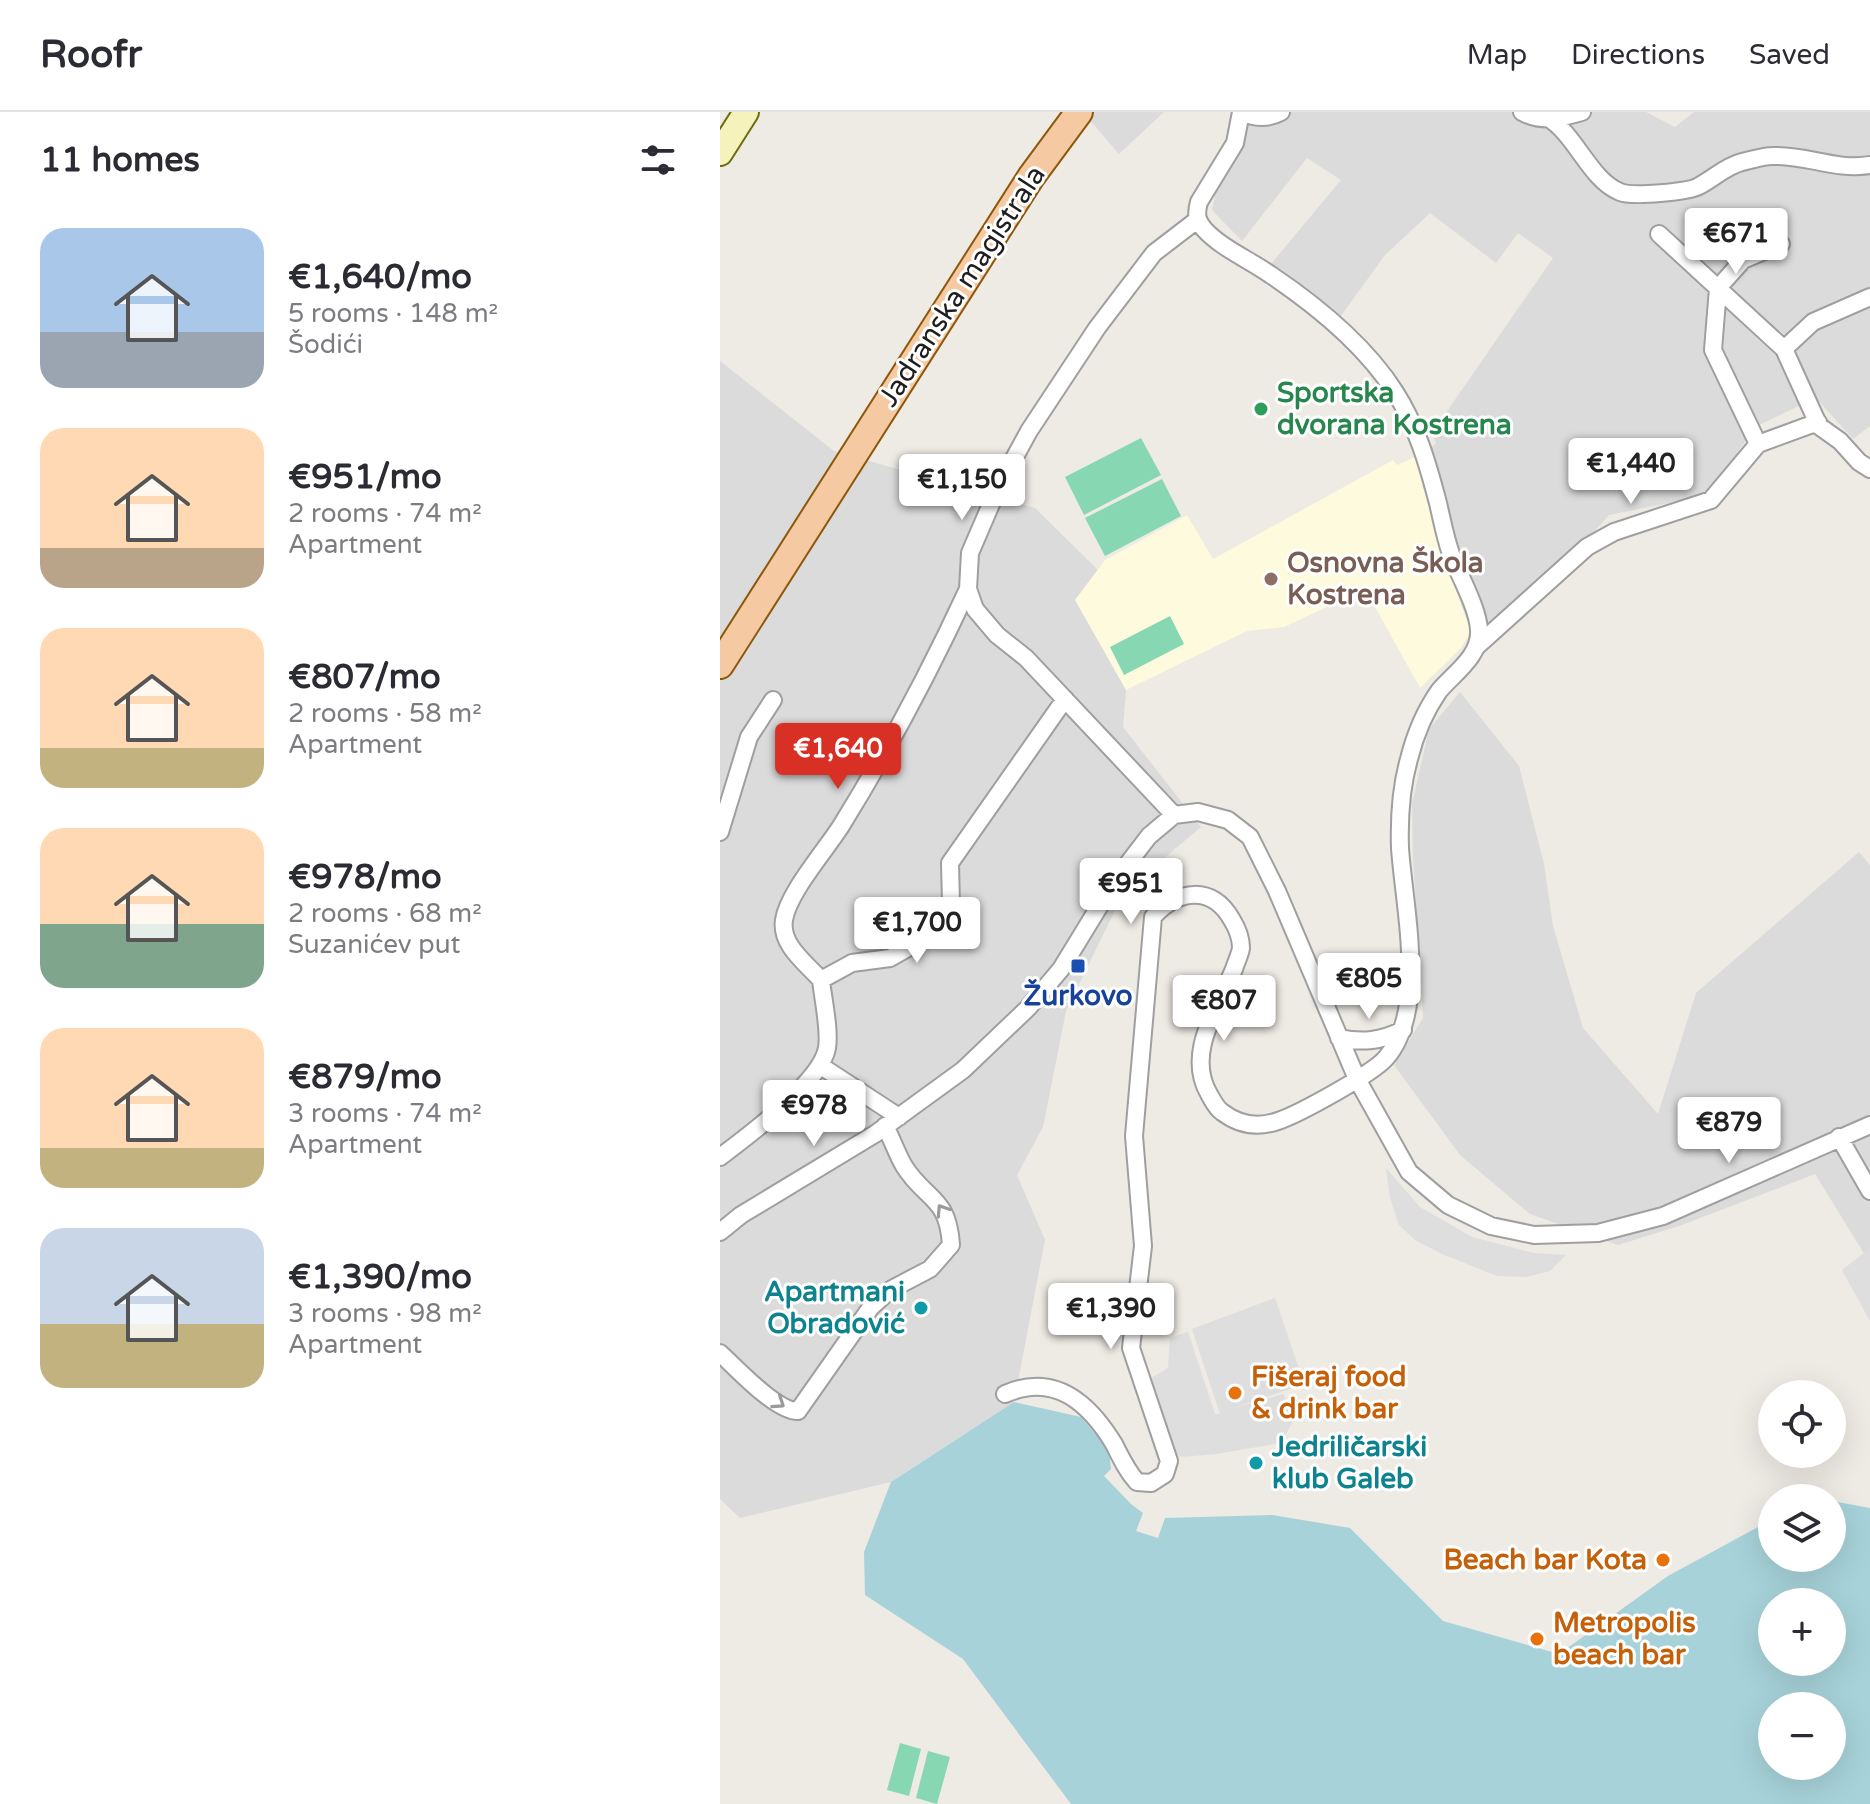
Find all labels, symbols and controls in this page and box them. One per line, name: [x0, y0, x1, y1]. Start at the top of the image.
text: Roofr: [40, 32, 142, 78]
text: Map: [1467, 38, 1527, 72]
text: Directions: [1571, 38, 1705, 72]
text: Saved: [1749, 38, 1830, 72]
icon: filters: [636, 138, 680, 182]
text: 11 homes: [40, 140, 200, 181]
street label: Jadranska magistrala: [871, 159, 1053, 413]
pin: €671: [1689, 208, 1783, 276]
text: €671: [1703, 218, 1769, 249]
text: €1,640/mo: [288, 257, 472, 298]
icon: home: [104, 260, 200, 356]
text: 5 rooms · 148 m²: [288, 298, 498, 329]
text: Šodići: [288, 329, 363, 360]
place label: Sportska dvorana Kostrena: [1277, 376, 1512, 442]
marker: Sportska dvorana Kostrena: [1252, 400, 1270, 418]
pin: €1,440: [1566, 438, 1696, 506]
text: €1,440: [1586, 448, 1676, 479]
pin: €1,150: [897, 454, 1027, 522]
text: €951/mo: [288, 457, 442, 498]
icon: home: [104, 460, 200, 556]
text: €1,150: [917, 464, 1007, 495]
text: 2 rooms · 74 m²: [288, 498, 482, 529]
text: Apartment: [288, 529, 422, 560]
place label: Osnovna Škola Kostrena: [1287, 546, 1484, 612]
marker: Osnovna Škola Kostrena: [1262, 570, 1280, 588]
text: €807/mo: [288, 657, 441, 698]
icon: home: [104, 660, 200, 756]
text: 2 rooms · 58 m²: [288, 698, 482, 729]
pin: €1,640: [773, 723, 903, 791]
text: Apartment: [288, 729, 422, 760]
text: €1,640: [793, 733, 883, 764]
text: €978/mo: [288, 857, 442, 898]
pin: €951: [1084, 858, 1178, 926]
icon: home: [104, 860, 200, 956]
text: €951: [1098, 868, 1164, 899]
pin: €1,700: [852, 897, 982, 965]
text: 2 rooms · 68 m²: [288, 898, 482, 929]
text: €1,700: [872, 907, 962, 938]
text: Suzanićev put: [288, 929, 461, 960]
pin: €805: [1322, 953, 1416, 1021]
marker: Žurkovo: [1069, 957, 1087, 975]
text: €805: [1336, 963, 1402, 994]
pin: €807: [1177, 975, 1271, 1043]
place label: Žurkovo: [1023, 979, 1133, 1013]
text: €807: [1191, 985, 1257, 1016]
text: €879/mo: [288, 1057, 442, 1098]
icon: home: [104, 1060, 200, 1156]
pin: €978: [767, 1080, 861, 1148]
text: €978: [781, 1090, 847, 1121]
pin: €879: [1682, 1097, 1776, 1165]
text: 3 rooms · 74 m²: [288, 1098, 482, 1129]
text: €879: [1696, 1107, 1762, 1138]
text: Apartment: [288, 1129, 422, 1160]
one-way arrow: [936, 1205, 951, 1219]
text: €1,390/mo: [288, 1257, 472, 1298]
icon: home: [104, 1260, 200, 1356]
place label: Apartmani Obradović: [764, 1275, 905, 1341]
pin: €1,390: [1046, 1283, 1176, 1351]
text: €1,390: [1066, 1293, 1156, 1324]
text: 3 rooms · 98 m²: [288, 1298, 482, 1329]
marker: Apartmani Obradović: [912, 1299, 930, 1317]
text: Apartment: [288, 1329, 422, 1360]
place label: Fišeraj food & drink bar: [1251, 1360, 1406, 1426]
map controls: [1758, 1380, 1846, 1780]
button: locate: [1758, 1380, 1846, 1468]
marker: Fišeraj food & drink bar: [1226, 1384, 1244, 1402]
one-way arrow: [770, 1393, 784, 1408]
place label: Jedriličarski klub Galeb: [1271, 1430, 1427, 1496]
marker: Jedriličarski klub Galeb: [1247, 1454, 1265, 1472]
button: layers: [1758, 1484, 1846, 1572]
place label: Beach bar Kota: [1443, 1543, 1647, 1577]
marker: Beach bar Kota: [1654, 1551, 1672, 1569]
button: +: [1758, 1588, 1846, 1676]
place label: Metropolis beach bar: [1553, 1606, 1696, 1672]
marker: Metropolis beach bar: [1528, 1630, 1546, 1648]
button: −: [1758, 1692, 1846, 1780]

